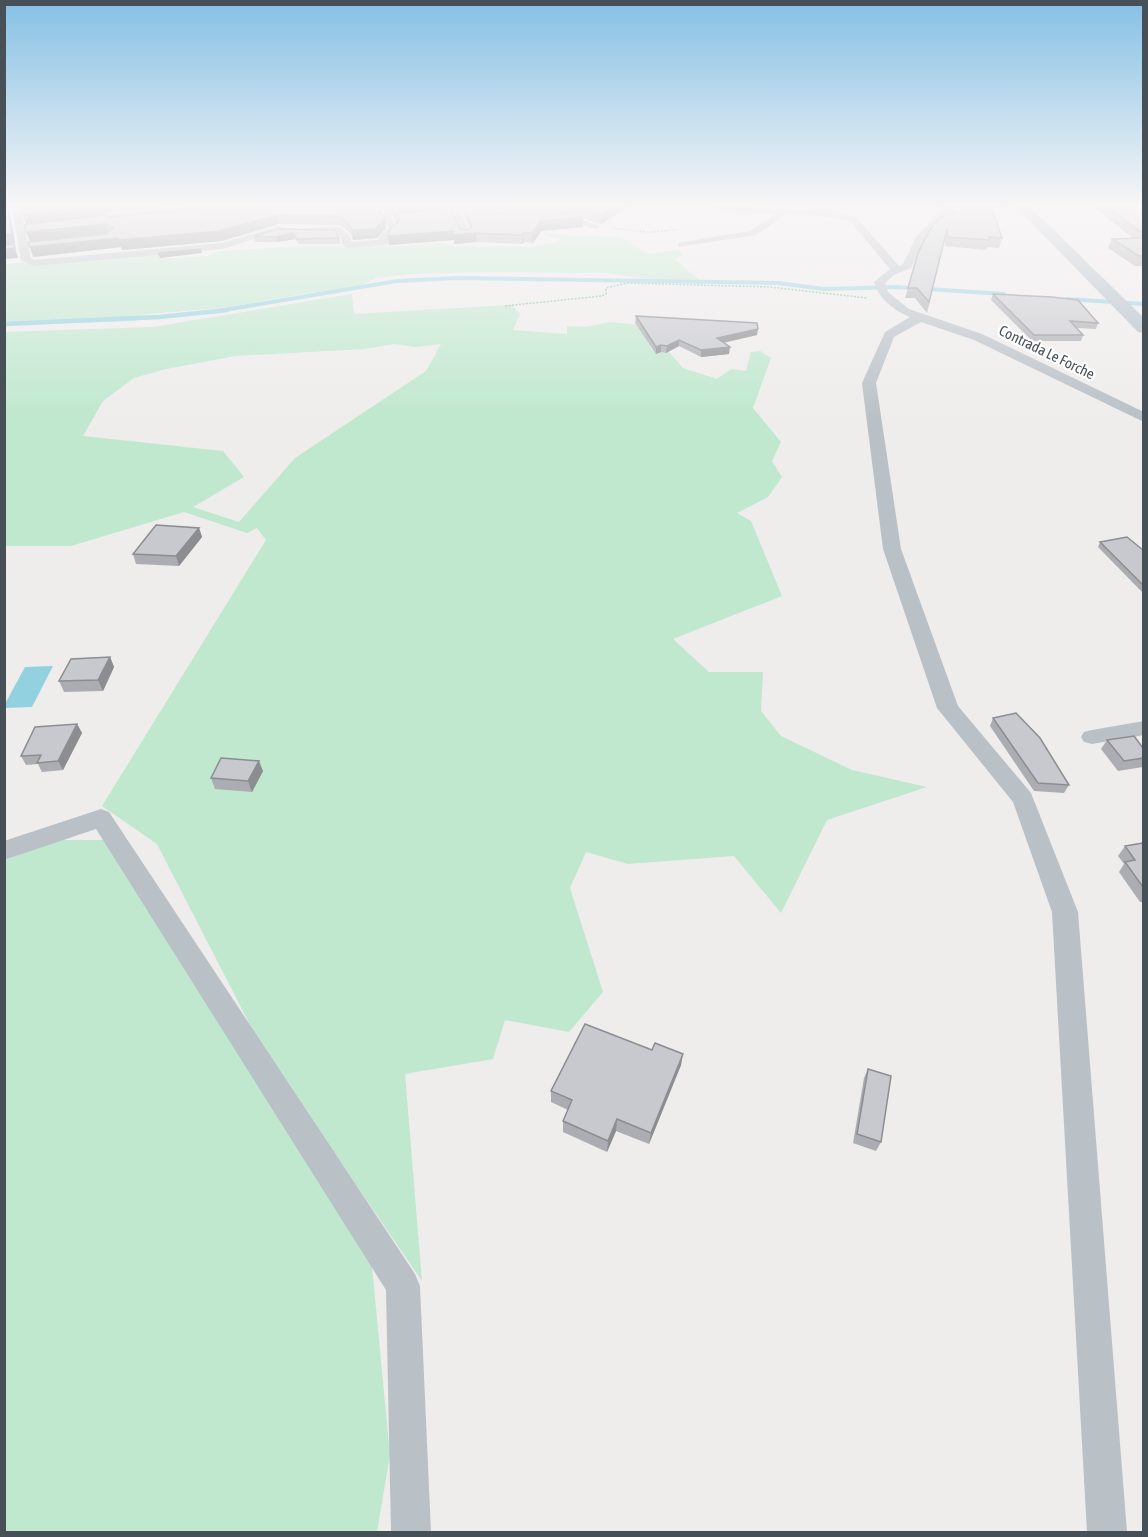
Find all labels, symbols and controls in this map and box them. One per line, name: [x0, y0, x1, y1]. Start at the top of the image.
street label: Contrada Le Forche: [996, 322, 1098, 383]

